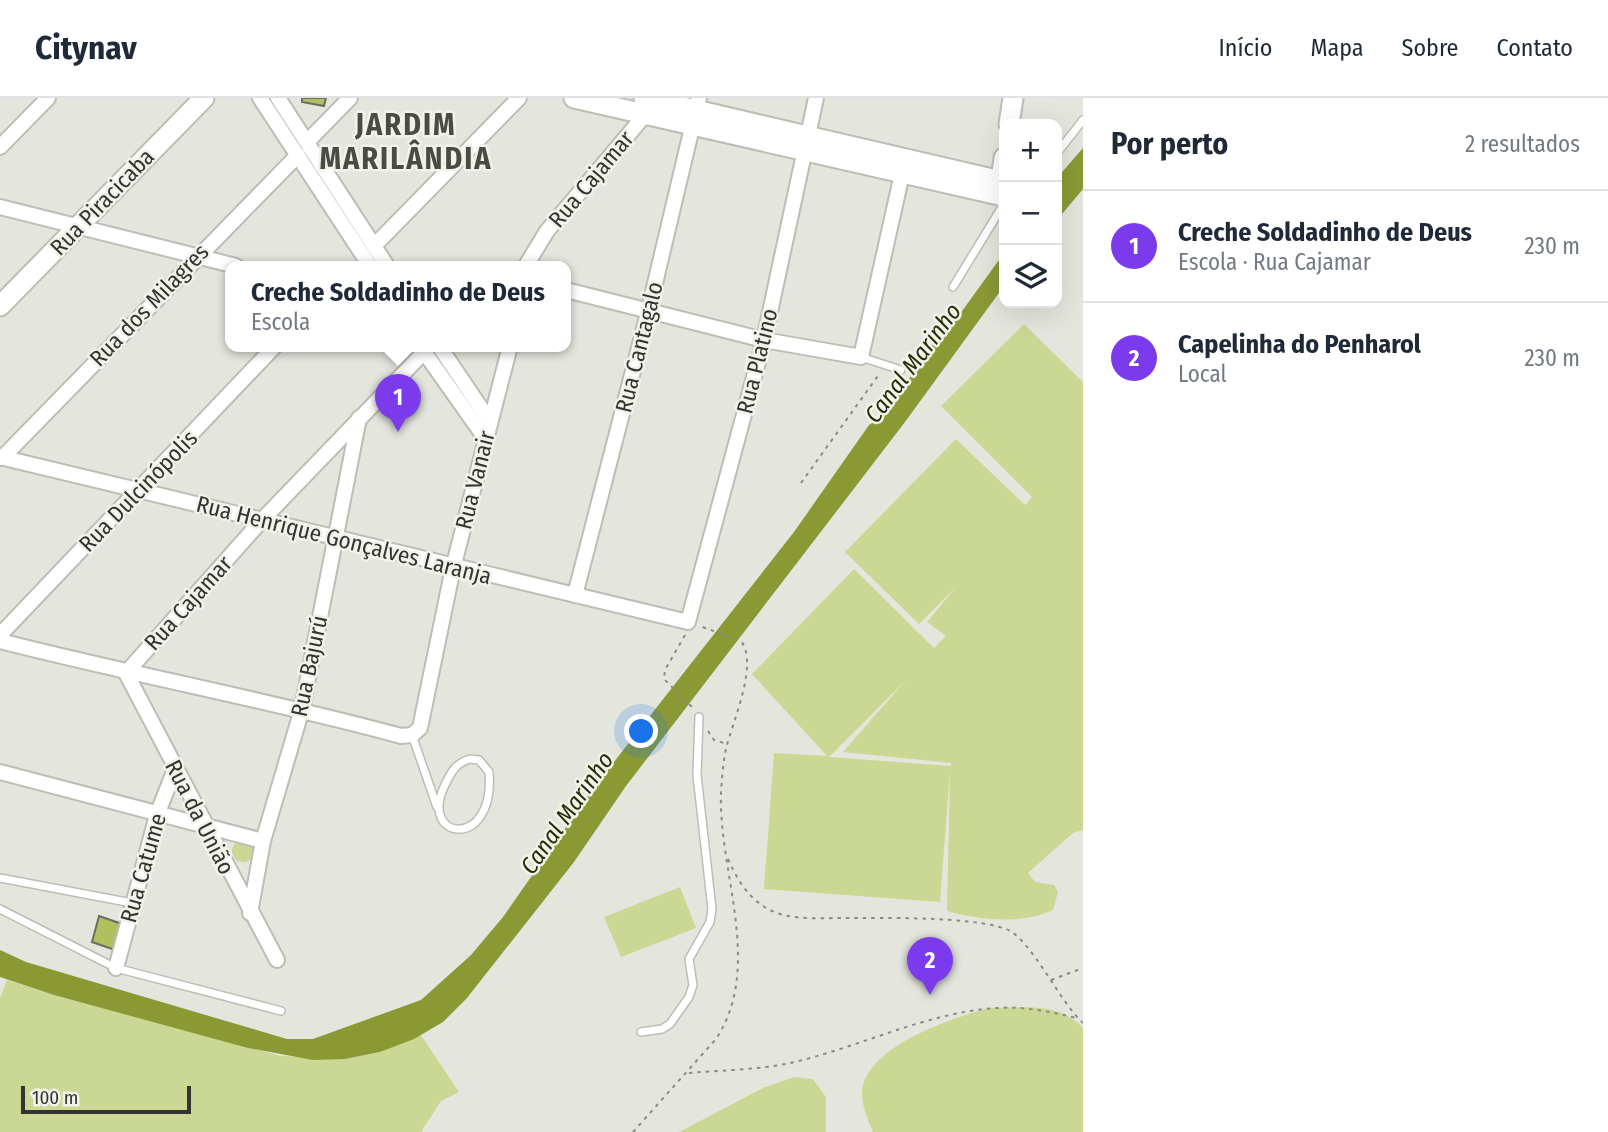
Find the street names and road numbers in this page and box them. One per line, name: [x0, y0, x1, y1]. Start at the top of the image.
street label: Rua Cajamar: [542, 125, 640, 233]
street label: Rua Piracicaba: [44, 143, 160, 261]
street label: Rua dos Milagres: [84, 238, 215, 372]
street label: Rua Cantagalo: [609, 279, 669, 415]
street label: Rua Platino: [730, 305, 784, 417]
street label: Rua Dulcinópolis: [73, 424, 203, 558]
street label: Rua Vanair: [449, 428, 501, 532]
street label: Rua Henrique Gonçalves Laranja: [193, 490, 495, 590]
street label: Rua Cajamar: [138, 550, 238, 656]
street label: Rua Bajurú: [285, 613, 333, 719]
street label: Rua da União: [159, 755, 241, 879]
street label: Rua Catume: [114, 810, 172, 926]

